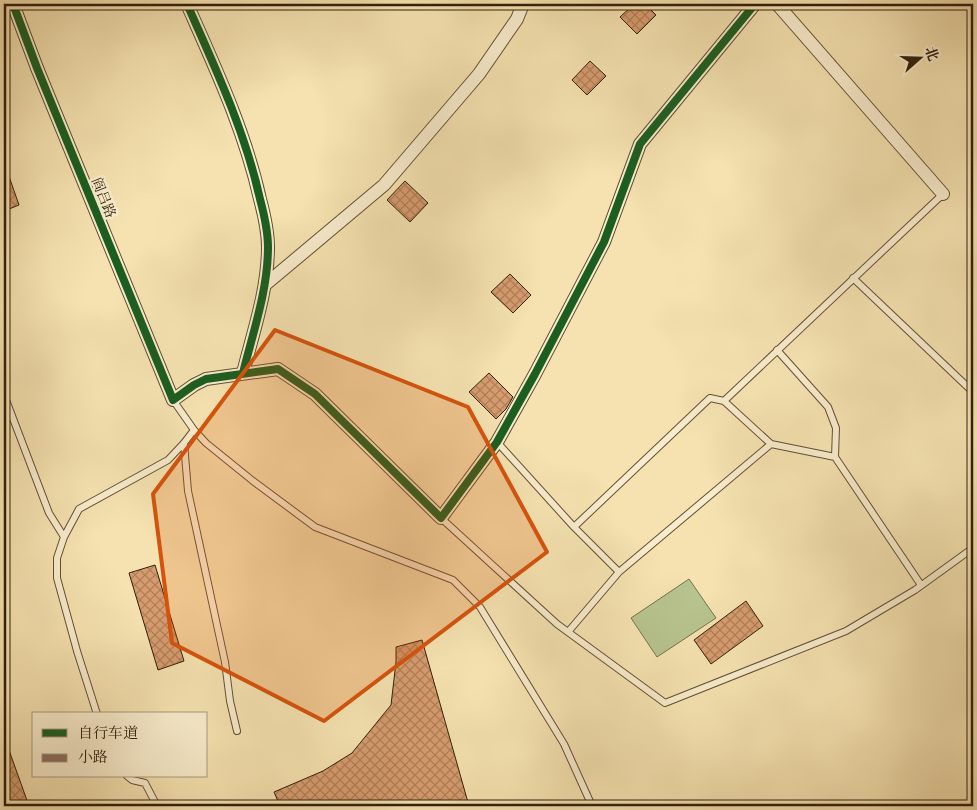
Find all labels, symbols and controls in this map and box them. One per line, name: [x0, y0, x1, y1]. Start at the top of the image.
north arrow: [894, 32, 944, 82]
text: 北: [922, 45, 941, 63]
street label: 阎吕路: [89, 176, 118, 220]
legend: [32, 712, 208, 778]
text: 自行车道: [78, 725, 138, 742]
text: 小路: [78, 749, 108, 766]

